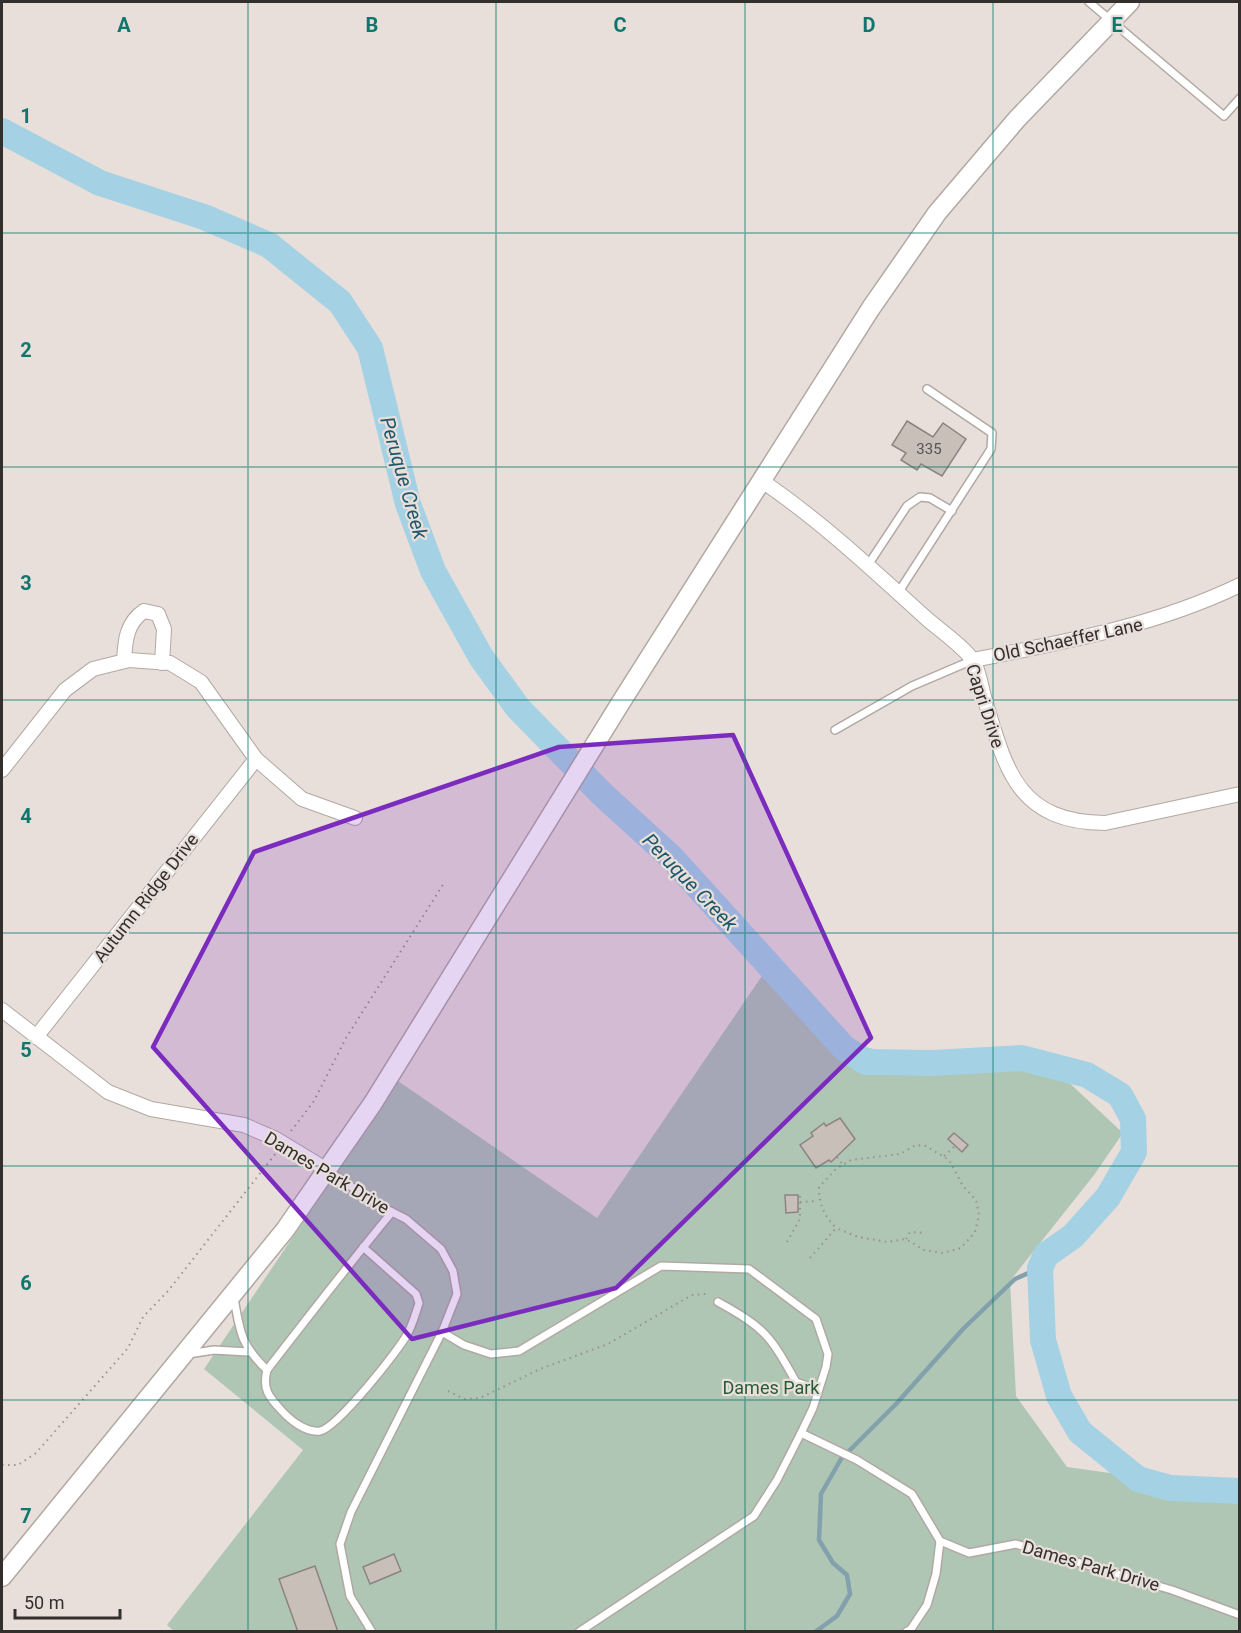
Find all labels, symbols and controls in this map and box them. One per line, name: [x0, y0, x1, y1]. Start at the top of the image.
text: A: [117, 13, 131, 37]
text: B: [366, 13, 378, 37]
text: C: [613, 13, 627, 37]
text: D: [863, 13, 876, 37]
text: E: [1111, 13, 1123, 37]
text: 1: [20, 104, 32, 128]
text: 2: [20, 338, 32, 362]
water label: Peruque Creek: [375, 414, 433, 543]
house number: 335: [916, 440, 942, 458]
text: 3: [20, 571, 32, 595]
street label: Old Schaeffer Lane: [991, 613, 1144, 666]
street label: Capri Drive: [962, 661, 1009, 750]
text: 4: [20, 804, 32, 828]
water label: Peruque Creek: [638, 828, 743, 936]
street label: Autumn Ridge Drive: [89, 829, 202, 966]
text: 5: [20, 1038, 32, 1062]
street label: Dames Park Drive: [261, 1127, 393, 1218]
text: 6: [20, 1271, 32, 1295]
park label: Dames Park: [723, 1377, 820, 1398]
text: 7: [20, 1504, 32, 1528]
street label: Dames Park Drive: [1020, 1536, 1162, 1595]
scale bar: [15, 1582, 120, 1620]
text: 50 m: [24, 1592, 64, 1613]

